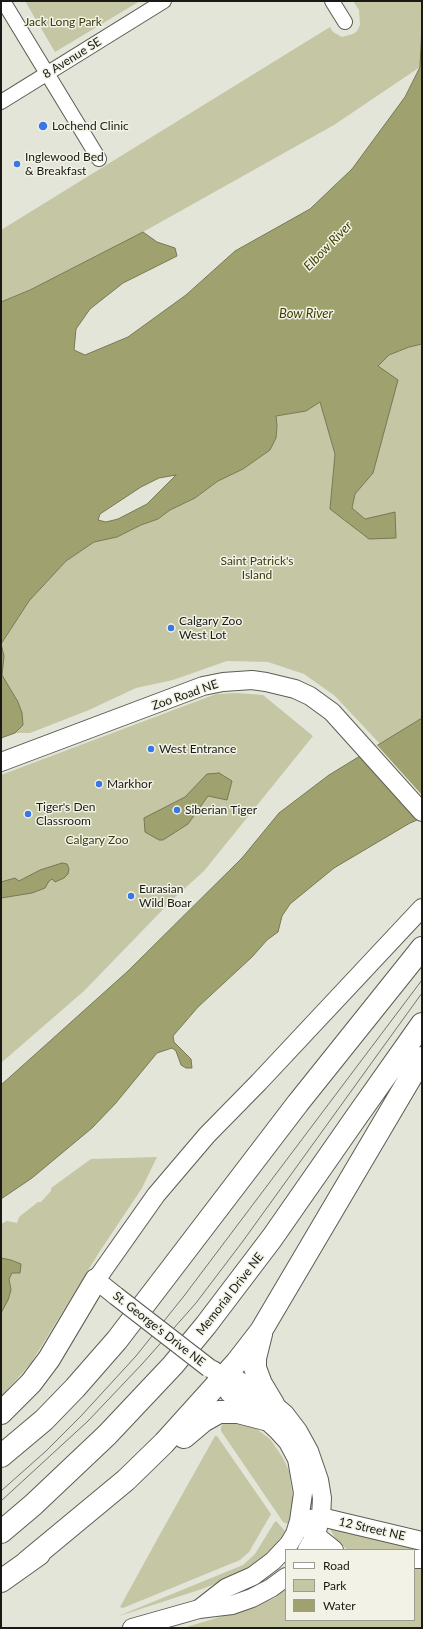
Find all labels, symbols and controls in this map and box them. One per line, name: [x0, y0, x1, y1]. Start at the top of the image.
park label: Jack Long Park: [24, 15, 102, 29]
street label: 8 Avenue SE: [40, 34, 104, 82]
place label: Lochend Clinic: [52, 119, 129, 133]
marker: Lochend Clinic: [37, 120, 49, 132]
place label: Inglewood Bed & Breakfast: [25, 150, 104, 178]
marker: Inglewood Bed & Breakfast: [12, 159, 22, 169]
water label: Elbow River: [300, 218, 356, 274]
water label: Bow River: [279, 306, 333, 322]
park label: Saint Patrick's Island: [220, 554, 294, 582]
place label: Calgary Zoo West Lot: [179, 614, 242, 642]
marker: Calgary Zoo West Lot: [166, 623, 176, 633]
street label: Zoo Road NE: [150, 677, 220, 713]
place label: West Entrance: [159, 742, 236, 756]
marker: West Entrance: [146, 744, 156, 754]
place label: Markhor: [107, 777, 152, 791]
marker: Markhor: [94, 779, 104, 789]
place label: Tiger's Den Classroom: [36, 800, 95, 828]
place label: Siberian Tiger: [185, 803, 257, 817]
marker: Siberian Tiger: [172, 805, 182, 815]
marker: Tiger's Den Classroom: [23, 809, 33, 819]
park label: Calgary Zoo: [65, 833, 129, 847]
place label: Eurasian Wild Boar: [139, 882, 192, 910]
marker: Eurasian Wild Boar: [126, 891, 136, 901]
street label: Memorial Drive NE: [193, 1250, 267, 1338]
street label: St. George's Drive NE: [110, 1288, 208, 1370]
street label: 12 Street NE: [337, 1514, 407, 1544]
legend: [285, 1549, 415, 1621]
text: Road: [323, 1558, 350, 1573]
text: Park: [323, 1578, 346, 1593]
text: Water: [323, 1598, 356, 1613]

